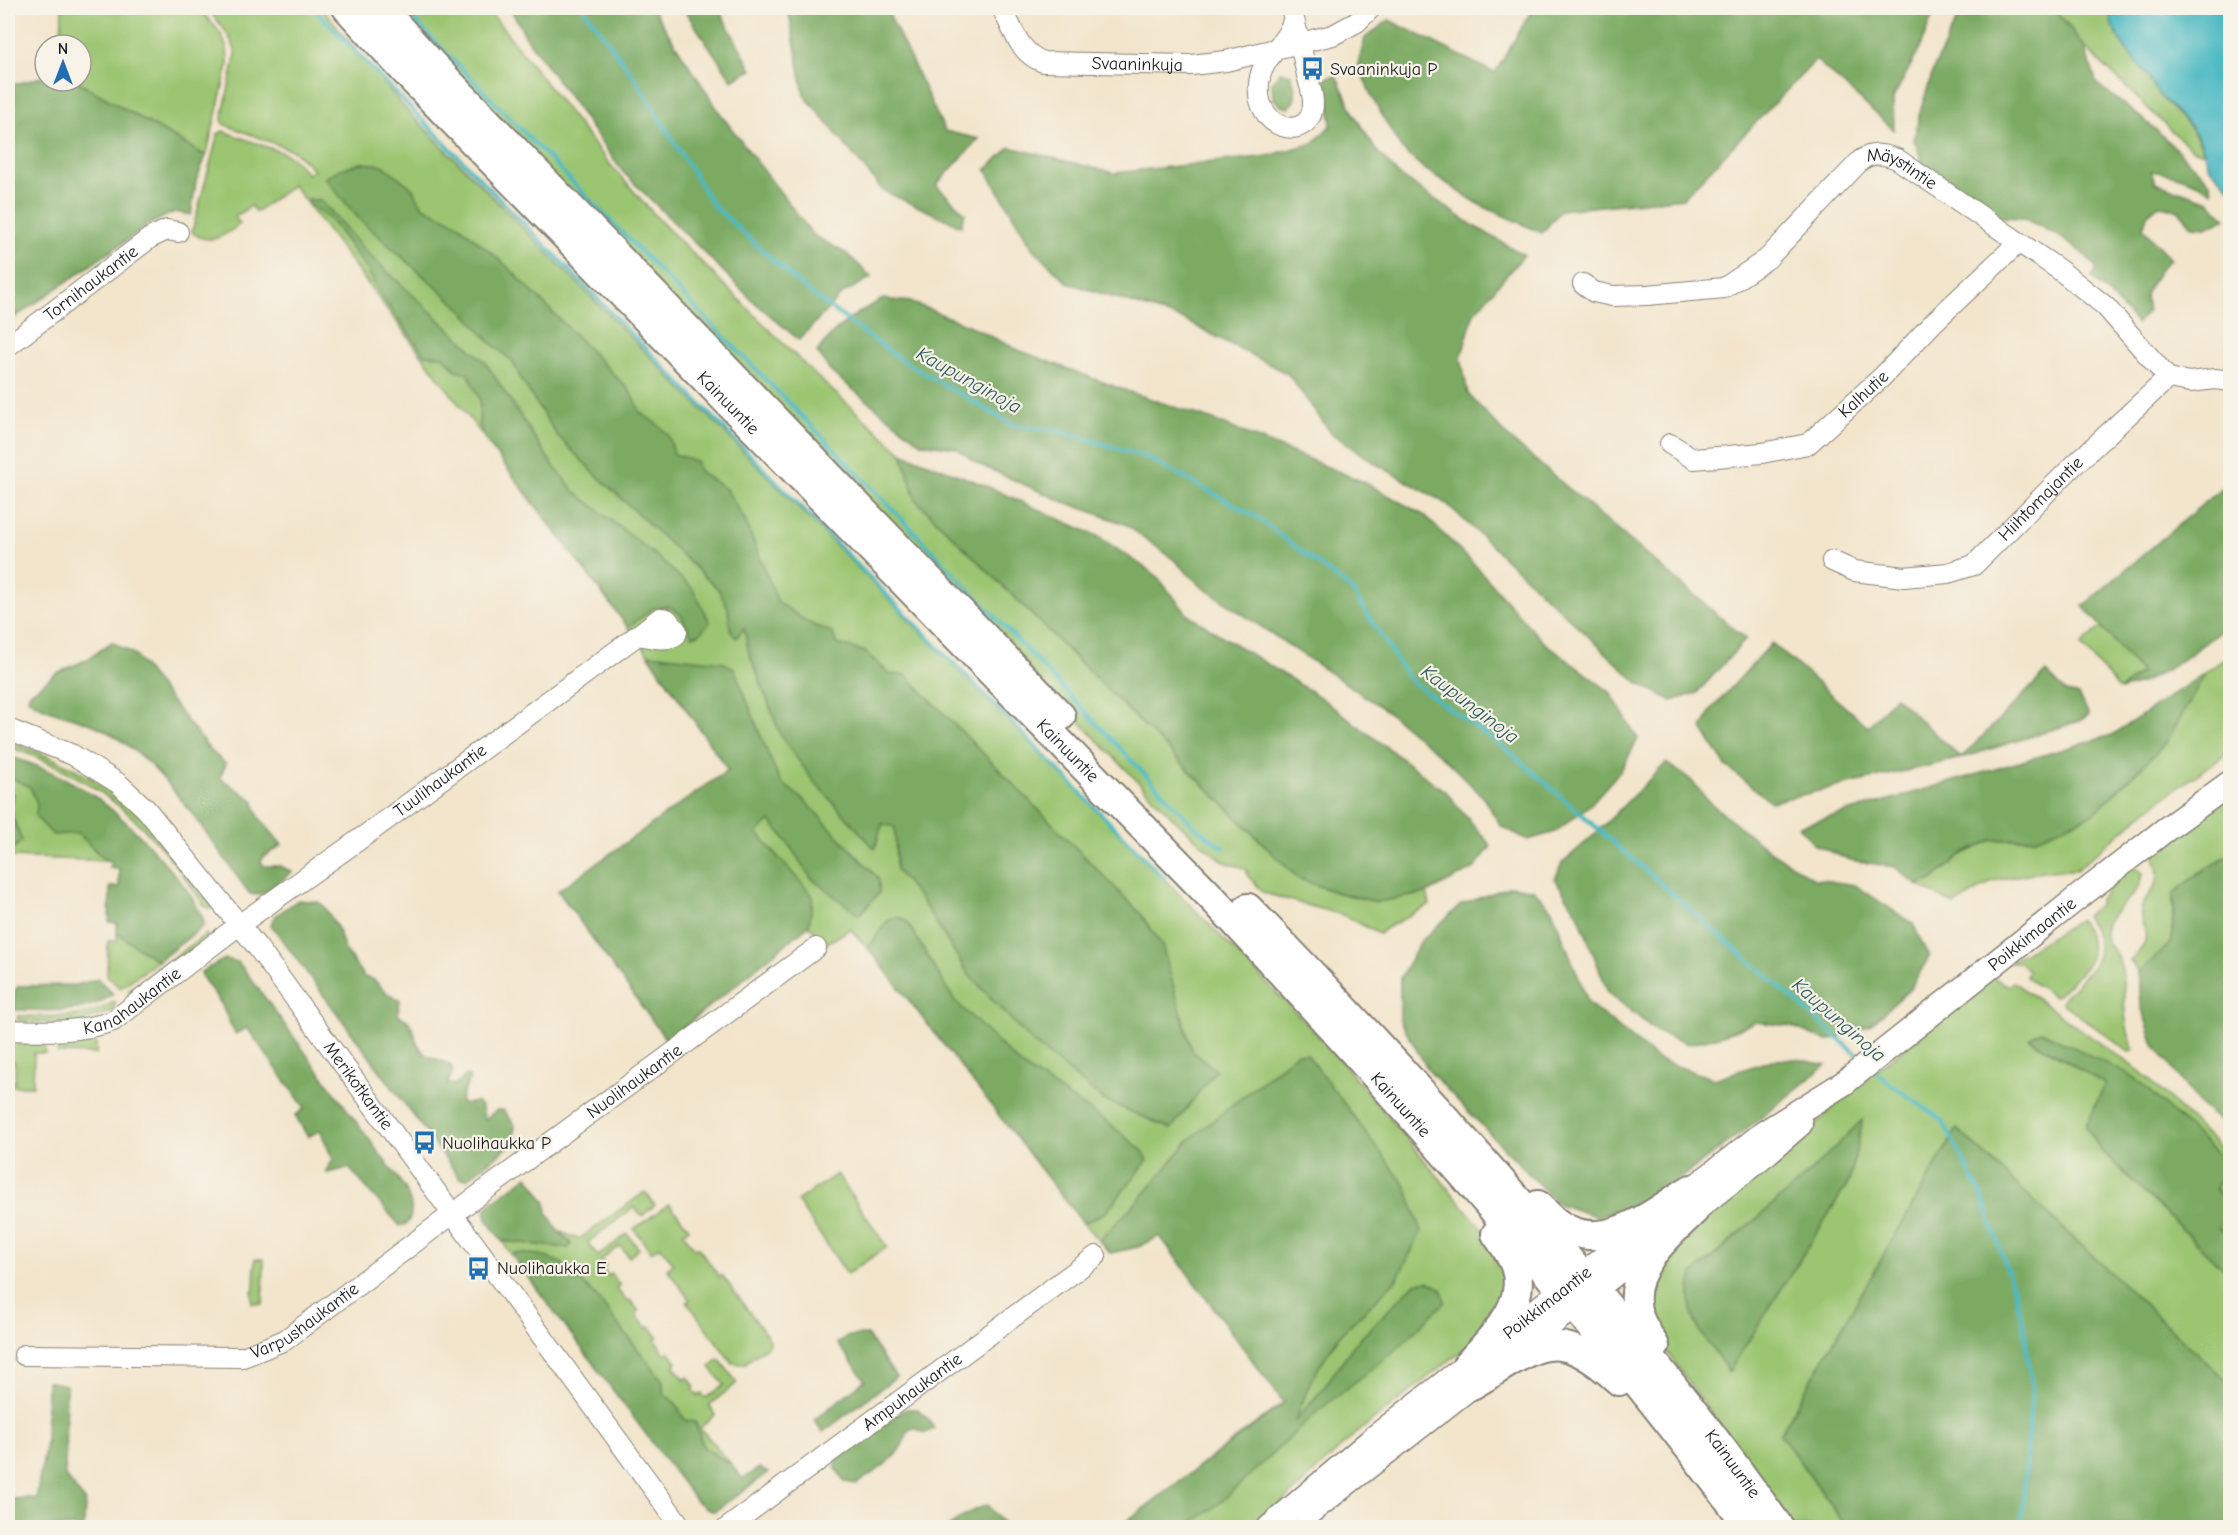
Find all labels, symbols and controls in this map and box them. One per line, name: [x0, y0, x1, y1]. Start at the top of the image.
north arrow: [33, 33, 93, 93]
text: N: [58, 40, 68, 58]
street label: Svaaninkuja: [1091, 52, 1183, 75]
bus stop icon: Svaaninkuja P: [1299, 56, 1325, 82]
place label: Svaaninkuja P: [1330, 59, 1437, 80]
street label: Mäystintie: [1865, 143, 1941, 194]
street label: Tornihaukantie: [40, 241, 142, 325]
water label: Kaupunginoja: [913, 342, 1025, 418]
street label: Kalhutie: [1834, 366, 1893, 422]
street label: Kainuuntie: [693, 367, 764, 439]
street label: Hiihtomajantie: [1994, 452, 2087, 545]
water label: Kaupunginoja: [1417, 660, 1523, 748]
street label: Kainuuntie: [1033, 714, 1104, 786]
street label: Tuulihaukantie: [389, 739, 490, 821]
street label: Poikkimaantie: [1984, 893, 2080, 975]
street label: Kanahaukantie: [82, 963, 185, 1039]
water label: Kaupunginoja: [1788, 973, 1890, 1067]
street label: Merikotkantie: [319, 1037, 398, 1134]
street label: Nuolihaukantie: [583, 1039, 686, 1123]
street label: Kainuuntie: [1366, 1068, 1435, 1141]
bus stop icon: Nuolihaukka P: [411, 1130, 437, 1156]
place label: Nuolihaukka P: [442, 1133, 551, 1154]
bus stop icon: Nuolihaukka E: [466, 1255, 492, 1281]
place label: Nuolihaukka E: [497, 1258, 607, 1279]
street label: Poikkimaantie: [1499, 1262, 1595, 1344]
street label: Varpushaukantie: [248, 1278, 363, 1363]
street label: Ampuhaukantie: [858, 1348, 966, 1435]
street label: Kainuuntie: [1701, 1425, 1765, 1502]

